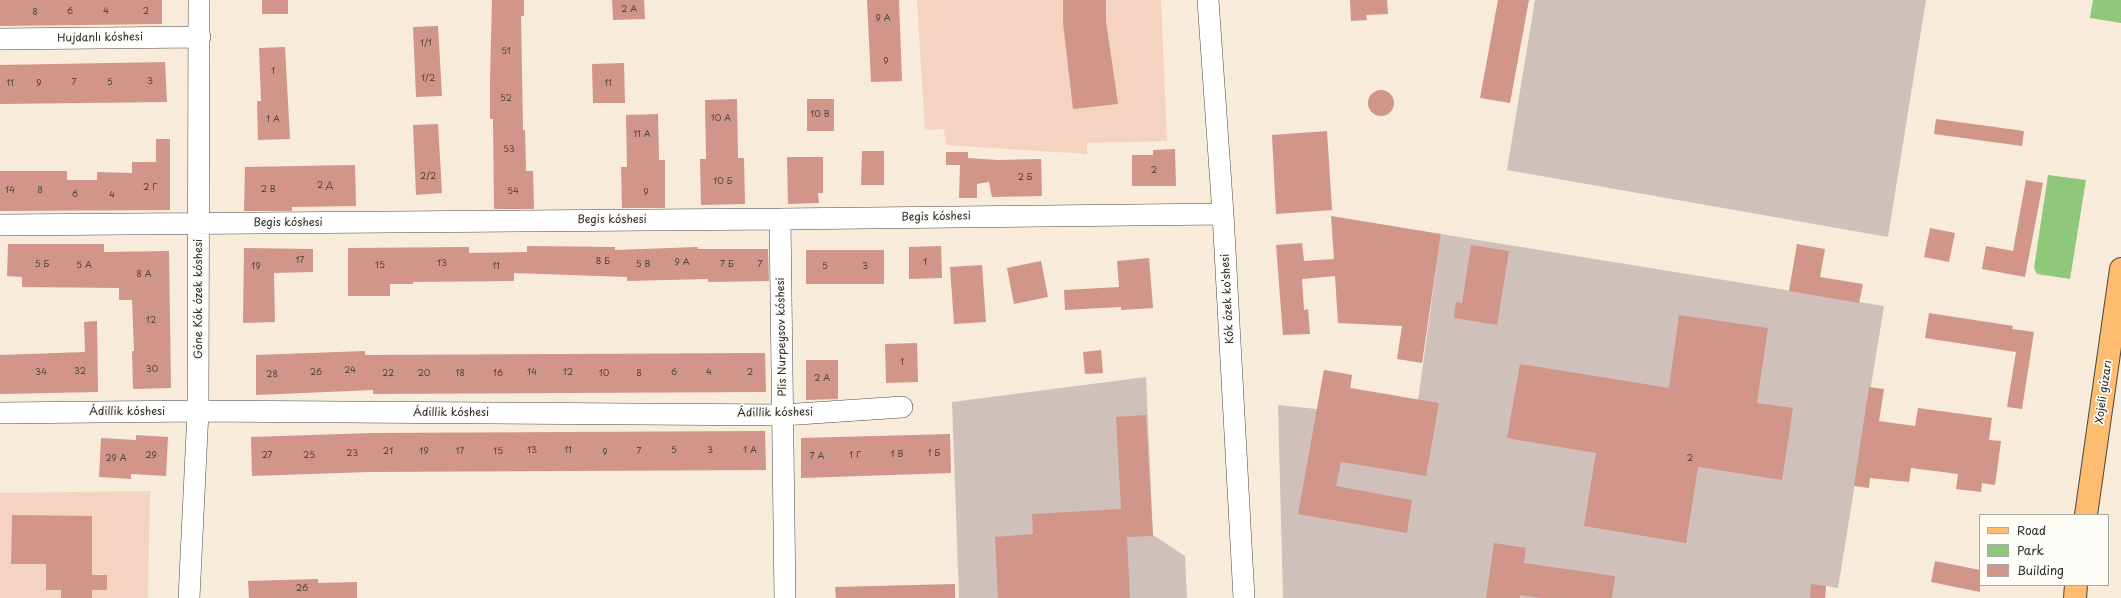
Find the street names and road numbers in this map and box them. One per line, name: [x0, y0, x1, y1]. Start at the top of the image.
street label: Hujdanlı kóshesi: [57, 31, 143, 45]
street label: Begis kóshesi: [901, 210, 971, 224]
street label: Begis kóshesi: [577, 213, 647, 227]
street label: Begis kóshesi: [253, 216, 323, 230]
street label: Góne Kók ózek kóshesi: [192, 239, 206, 359]
street label: Kók ózek ko'shesi: [1219, 254, 1237, 344]
street label: Plis Nurpeysov kóshesi: [774, 277, 790, 397]
street label: Xojeli gúzarı: [2093, 359, 2115, 425]
street label: Ádillik kóshesi: [89, 405, 165, 419]
street label: Ádillik kóshesi: [413, 406, 489, 420]
street label: Ádillik kóshesi: [737, 406, 813, 420]

